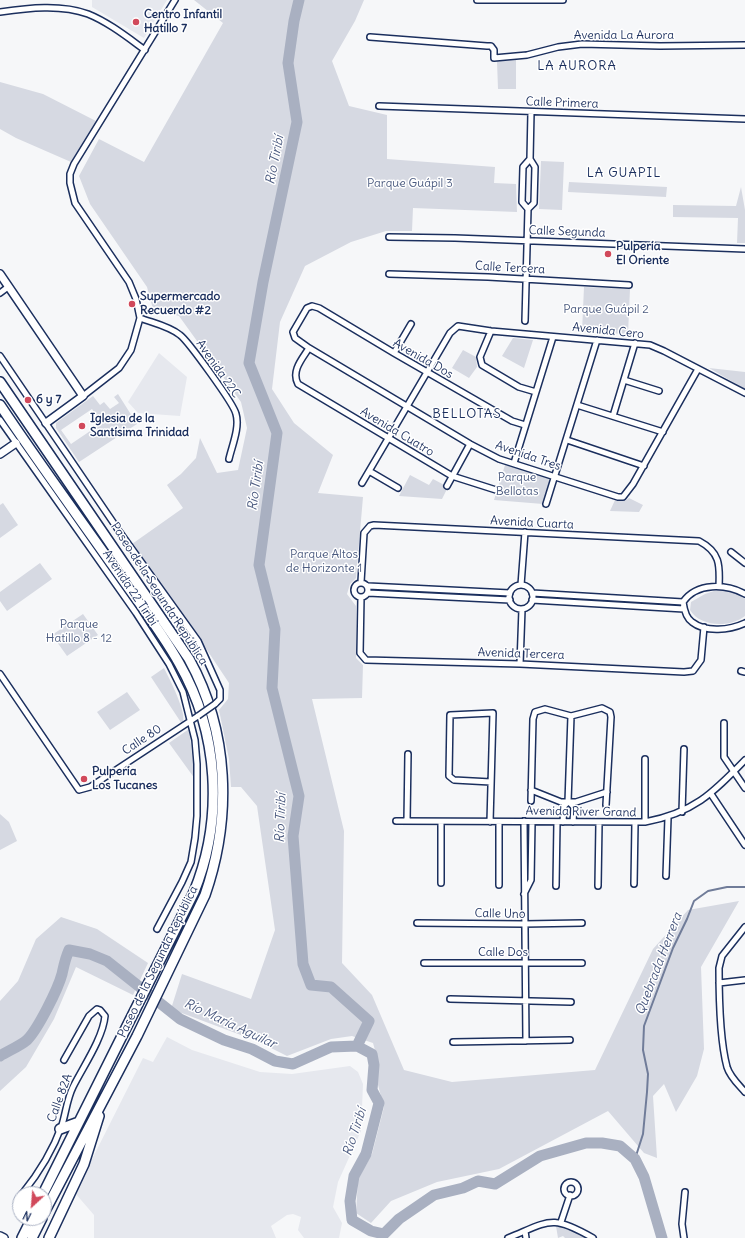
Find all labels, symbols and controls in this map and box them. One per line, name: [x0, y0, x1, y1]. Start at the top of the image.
place label: Centro Infantil Hatillo 7: [144, 8, 222, 36]
marker: Centro Infantil Hatillo 7: [131, 17, 141, 27]
street label: Avenida La Aurora: [574, 29, 674, 43]
district label: LA AURORA: [537, 58, 617, 74]
street label: Calle Primera: [525, 95, 599, 111]
water label: Río Tiribí: [263, 134, 287, 186]
district label: LA GUAPIL: [587, 165, 661, 181]
park label: Parque Guápil 3: [367, 177, 453, 191]
street label: Calle Segunda: [528, 223, 606, 241]
place label: Pulpería El Oriente: [616, 240, 669, 268]
marker: Pulpería El Oriente: [603, 249, 613, 259]
street label: Calle Tercera: [475, 259, 545, 277]
place label: Supermercado Recuerdo #2: [140, 290, 220, 318]
marker: Supermercado Recuerdo #2: [127, 299, 137, 309]
park label: Parque Guápil 2: [563, 303, 649, 317]
street label: Avenida Cero: [571, 320, 645, 342]
street label: Avenida Dos: [390, 336, 456, 382]
street label: Avenida 22C: [193, 337, 243, 401]
place label: 6 y 7: [36, 393, 61, 407]
marker: 6 y 7: [23, 395, 33, 405]
street label: Avenida Cuatro: [358, 404, 436, 460]
district label: BELLOTAS: [432, 406, 502, 422]
place label: Iglesia de la Santísima Trinidad: [90, 412, 189, 440]
marker: Iglesia de la Santísima Trinidad: [77, 421, 87, 431]
street label: Avenida Tres: [493, 438, 563, 474]
water label: Río Tiribí: [245, 460, 267, 512]
park label: Parque Bellotas: [496, 471, 538, 499]
street label: Avenida Cuarta: [490, 514, 574, 532]
street label: Paseo de la Segunda República: [107, 520, 211, 668]
street label: Avenida 22 Tiribí: [99, 547, 161, 629]
park label: Parque Altos de Horizonte 1: [286, 548, 362, 576]
park label: Parque Hatillo 8 - 12: [46, 618, 112, 646]
street label: Avenida Tercera: [477, 645, 565, 663]
street label: Calle 80: [120, 722, 164, 758]
place label: Pulpería Los Tucanes: [92, 765, 158, 793]
marker: Pulpería Los Tucanes: [79, 774, 89, 784]
water label: Río Tiribí: [272, 793, 290, 843]
street label: Avenida River Grand: [525, 804, 637, 820]
street label: Paseo de la Segunda República: [115, 884, 201, 1040]
street label: Calle Uno: [474, 906, 526, 922]
water label: Quebrada Herrera: [632, 911, 686, 1017]
street label: Calle Dos: [478, 946, 528, 960]
water label: Río María Aguilar: [181, 996, 279, 1052]
street label: Calle 82A: [45, 1072, 75, 1124]
water label: Río Tiribí: [340, 1106, 370, 1158]
north arrow: [12, 1186, 52, 1226]
text: N: [21, 1208, 34, 1224]

